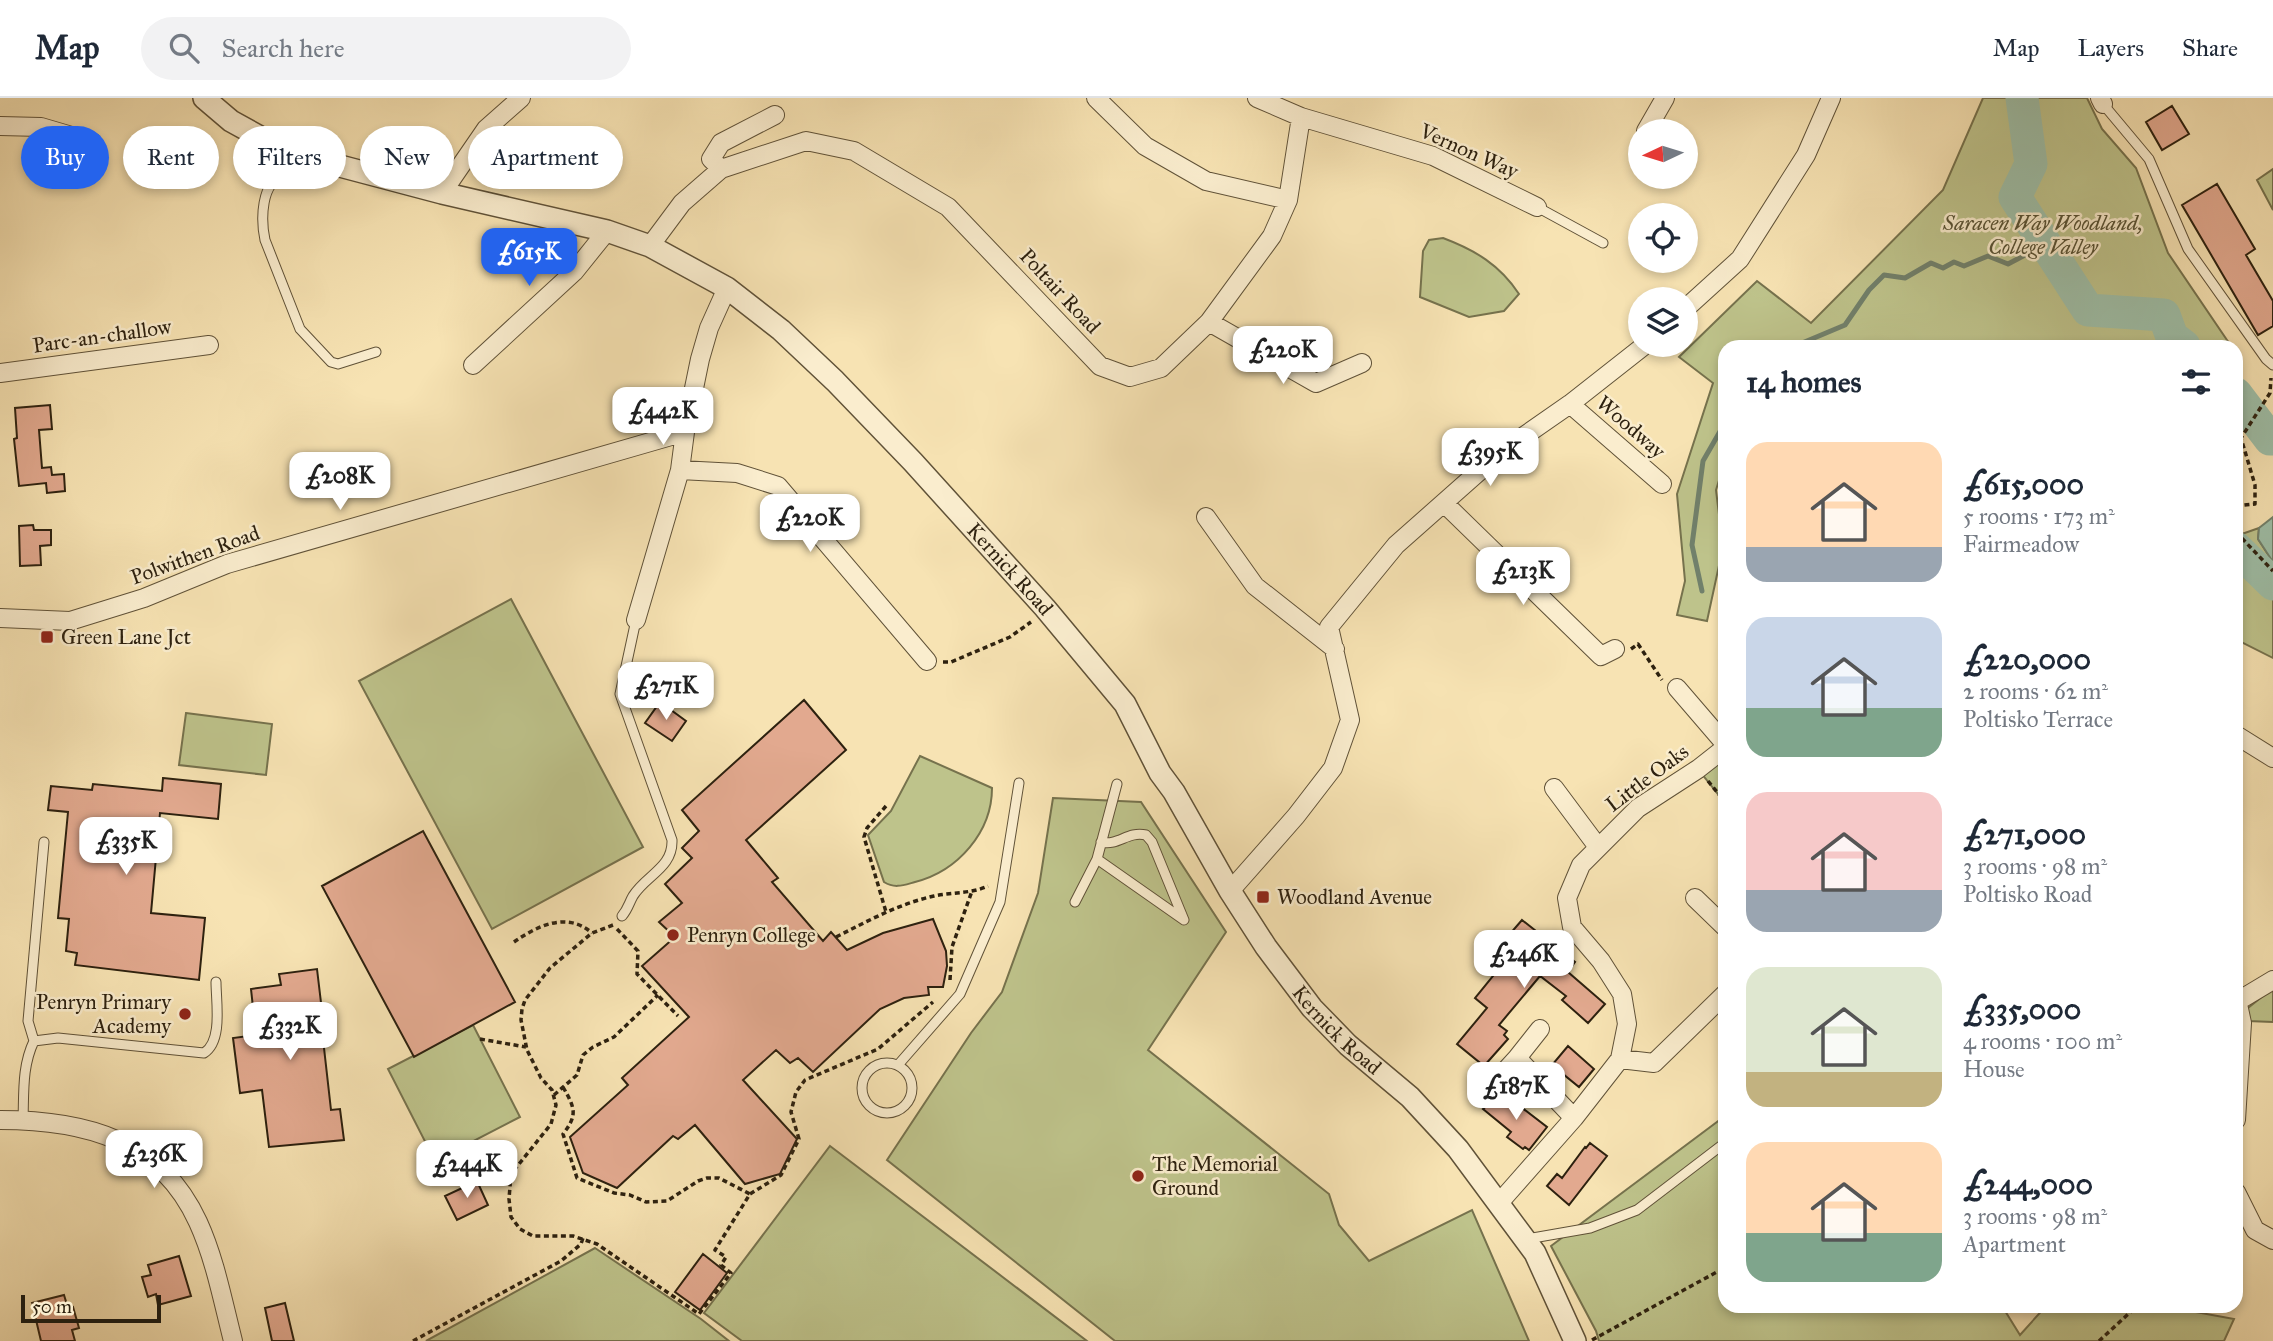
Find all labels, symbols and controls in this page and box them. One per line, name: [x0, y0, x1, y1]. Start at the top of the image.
search box: [141, 17, 631, 80]
text: Map: [35, 28, 99, 68]
icon: search: [165, 29, 203, 67]
text: Search here: [221, 32, 345, 64]
text: Map: [1993, 33, 2040, 63]
text: Layers: [2078, 33, 2144, 63]
text: Share: [2182, 33, 2238, 63]
street label: Vernon Way: [1415, 117, 1523, 185]
north arrow: [1628, 119, 1698, 189]
map controls: [1628, 119, 1698, 357]
chip: Buy: [21, 126, 109, 189]
chip: Rent: [123, 126, 219, 189]
chip: Filters: [233, 126, 346, 189]
chip: New: [360, 126, 454, 189]
chip: Apartment: [468, 126, 623, 189]
button: locate: [1628, 203, 1698, 273]
park label: Saracen Way Woodland, College Valley: [1942, 210, 2143, 260]
pin: £615K: [480, 228, 578, 288]
text: £615K: [497, 237, 561, 265]
street label: Poltair Road: [1014, 243, 1106, 339]
button: layers: [1628, 287, 1698, 357]
street label: Parc-an-challow: [31, 313, 173, 359]
pin: £220K: [1234, 327, 1332, 386]
text: £220K: [1249, 335, 1317, 363]
icon: filters: [2177, 363, 2215, 401]
text: 14 homes: [1746, 364, 1861, 400]
pin: £442K: [614, 388, 712, 447]
street label: Woodway: [1591, 390, 1672, 465]
text: £442K: [628, 396, 698, 424]
pin: £395K: [1441, 428, 1539, 488]
text: £395K: [1458, 437, 1522, 465]
pin: £208K: [291, 452, 389, 512]
text: £208K: [305, 461, 375, 489]
text: £615,000: [1963, 466, 2084, 502]
icon: home: [1802, 470, 1886, 554]
pin: £220K: [761, 494, 859, 554]
text: 5 rooms · 173 m²: [1963, 502, 2115, 530]
text: £220K: [776, 503, 844, 531]
street label: Kernick Road: [961, 517, 1059, 621]
street label: Polwithen Road: [127, 519, 264, 590]
text: Fairmeadow: [1963, 530, 2079, 558]
pin: £213K: [1474, 547, 1572, 607]
text: £213K: [1492, 556, 1554, 584]
place label: Green Lane Jct: [61, 624, 191, 650]
marker: Green Lane Jct: [39, 629, 55, 645]
text: £220,000: [1963, 641, 2091, 677]
icon: home: [1802, 645, 1886, 729]
pin: £271K: [617, 662, 715, 722]
text: £271K: [634, 671, 698, 699]
text: 2 rooms · 62 m²: [1963, 677, 2108, 705]
text: Poltisko Terrace: [1963, 705, 2113, 733]
street label: Little Oaks: [1600, 738, 1694, 818]
text: £271,000: [1963, 816, 2086, 852]
pin: £335K: [77, 818, 175, 877]
icon: home: [1802, 820, 1886, 904]
text: £335K: [95, 826, 157, 854]
text: 3 rooms · 98 m²: [1963, 852, 2107, 880]
text: Poltisko Road: [1963, 880, 2092, 908]
place label: Woodland Avenue: [1277, 884, 1432, 910]
marker: Woodland Avenue: [1255, 889, 1271, 905]
place label: Penryn College: [687, 922, 816, 948]
marker: Penryn College: [665, 927, 681, 943]
pin: £246K: [1475, 930, 1573, 990]
text: £246K: [1490, 939, 1558, 967]
street label: Kernick Road: [1286, 980, 1387, 1081]
place label: Penryn Primary Academy: [36, 989, 172, 1039]
text: £335,000: [1963, 991, 2081, 1027]
icon: home: [1802, 995, 1886, 1079]
pin: £332K: [241, 1002, 339, 1062]
marker: Penryn Primary Academy: [177, 1006, 193, 1022]
text: £332K: [259, 1011, 321, 1039]
text: 4 rooms · 100 m²: [1963, 1027, 2122, 1055]
text: House: [1963, 1055, 2025, 1083]
pin: £187K: [1467, 1062, 1565, 1122]
text: £187K: [1483, 1071, 1549, 1099]
pin: £236K: [105, 1130, 203, 1190]
text: £236K: [122, 1139, 186, 1167]
pin: £244K: [418, 1140, 516, 1200]
text: £244K: [432, 1149, 502, 1177]
place label: The Memorial Ground: [1152, 1151, 1278, 1201]
text: £244,000: [1963, 1166, 2093, 1202]
marker: The Memorial Ground: [1130, 1168, 1146, 1184]
icon: home: [1802, 1170, 1886, 1254]
text: 3 rooms · 98 m²: [1963, 1202, 2107, 1230]
text: Apartment: [1963, 1230, 2066, 1258]
scale bar: [21, 1292, 161, 1324]
text: 50 m: [32, 1295, 72, 1318]

